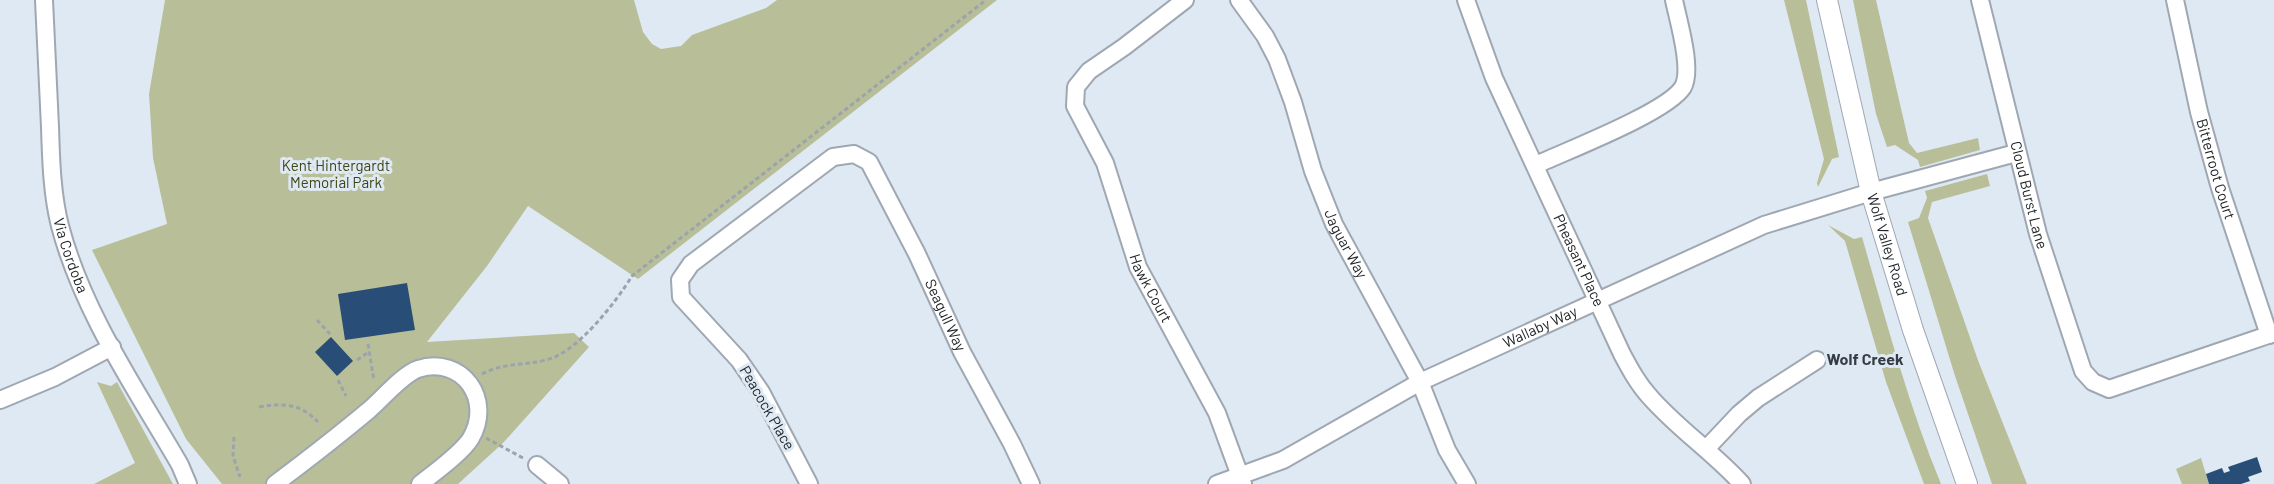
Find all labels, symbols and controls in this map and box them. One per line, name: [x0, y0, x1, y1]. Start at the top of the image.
street label: Bitterroot Court: [2193, 117, 2240, 221]
street label: Cloud Burst Lane: [2007, 139, 2052, 251]
park label: Kent Hintergardt Memorial Park: [282, 156, 390, 191]
street label: Wolf Valley Road: [1864, 191, 1912, 298]
street label: Jaguar Way: [1321, 207, 1372, 281]
street label: Pheasant Place: [1550, 211, 1609, 309]
street label: Via Cordoba: [50, 216, 93, 295]
street label: Hawk Court: [1126, 251, 1176, 325]
street label: Seagull Way: [922, 276, 970, 354]
street label: Wallaby Way: [1500, 301, 1580, 351]
district label: Wolf Creek: [1827, 349, 1904, 368]
street label: Peacock Place: [737, 362, 799, 453]

